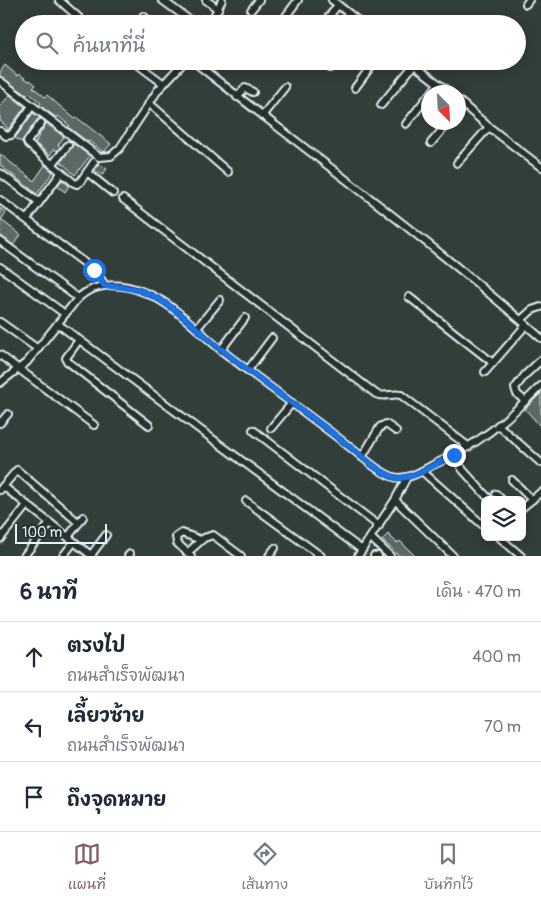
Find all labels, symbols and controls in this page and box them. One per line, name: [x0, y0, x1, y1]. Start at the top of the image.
search box: [15, 15, 526, 70]
icon: search: [33, 29, 61, 57]
text: ค้นหาที่นี่: [73, 34, 145, 58]
north arrow: [421, 85, 466, 130]
route start: [83, 259, 106, 282]
route end: [443, 444, 466, 467]
map controls: [481, 496, 526, 541]
button: layers: [481, 496, 526, 541]
scale bar: [15, 521, 108, 544]
text: 100 m: [22, 524, 62, 541]
text: 6 นาที: [20, 579, 77, 606]
text: เดิน · 470 m: [436, 582, 521, 602]
text: ตรงไป: [67, 634, 125, 658]
icon: ahead: [20, 643, 48, 671]
text: 400 m: [472, 647, 521, 667]
text: ถนนสำเร็จพัฒนา: [67, 666, 185, 686]
text: เลี้ยวซ้าย: [67, 704, 144, 728]
icon: left: [20, 713, 48, 741]
text: 70 m: [484, 717, 521, 737]
text: ถนนสำเร็จพัฒนา: [67, 736, 185, 756]
icon: arrive: [20, 783, 48, 811]
text: ถึงจุดหมาย: [67, 788, 166, 812]
tab: แผนที่: [68, 840, 106, 894]
tab: เส้นทาง: [242, 840, 288, 894]
tab: บันทึกไว้: [424, 840, 473, 894]

